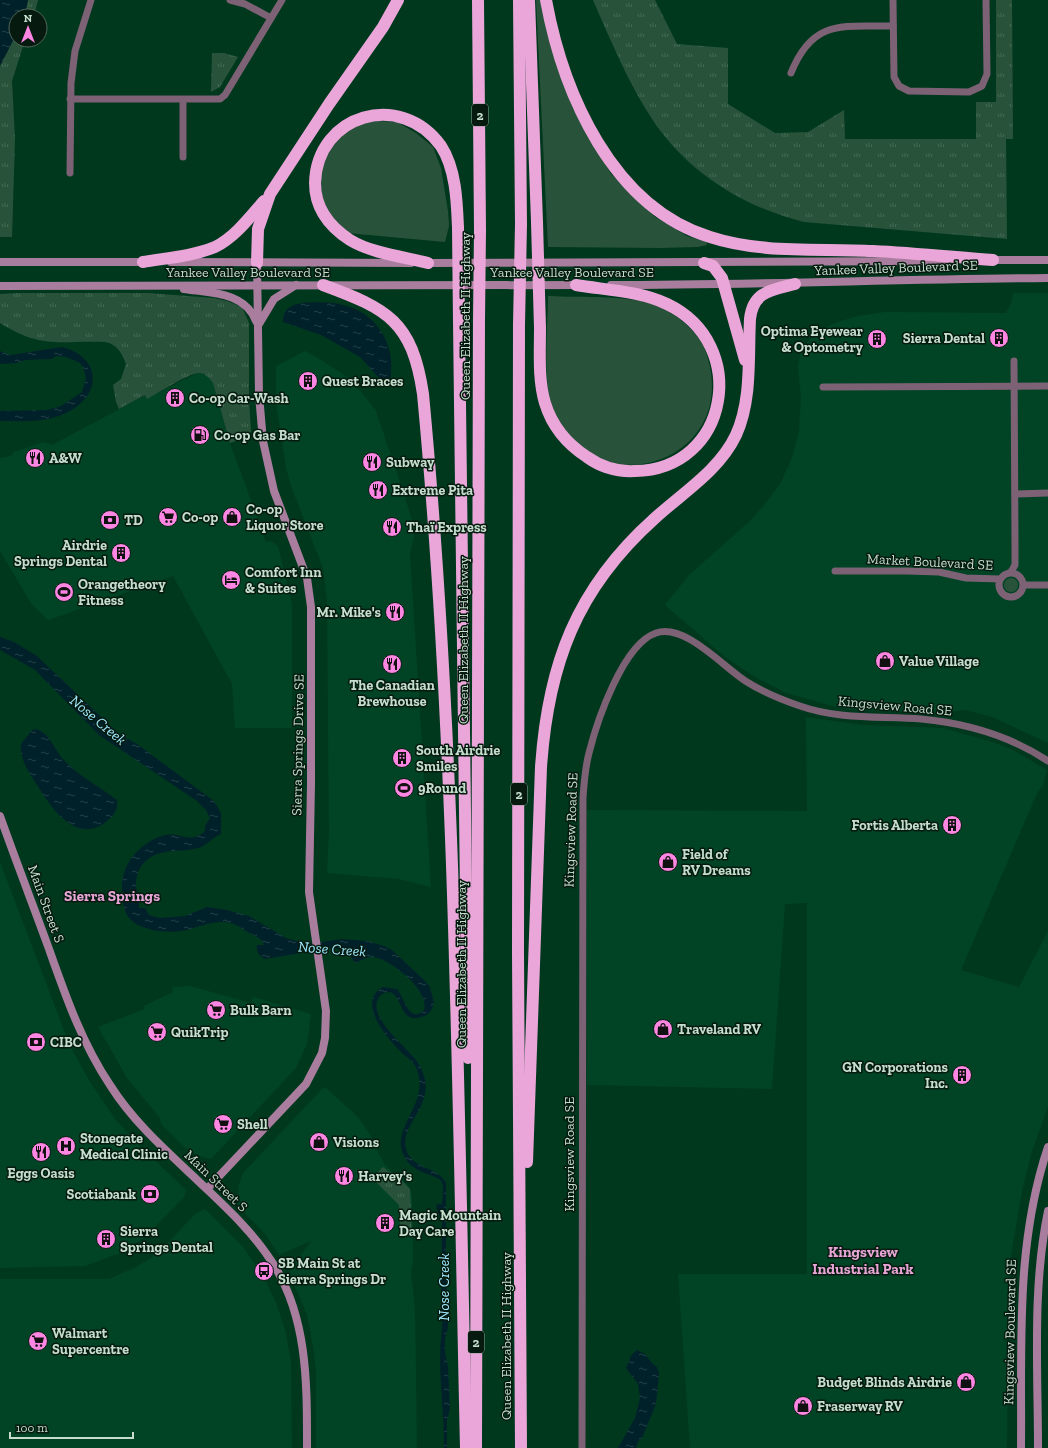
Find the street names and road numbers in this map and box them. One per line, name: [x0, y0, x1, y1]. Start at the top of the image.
road number: 2: [472, 104, 488, 126]
street label: Queen Elizabeth II Highway: [457, 231, 474, 400]
street label: Yankee Valley Boulevard SE: [813, 257, 978, 279]
street label: Yankee Valley Boulevard SE: [165, 264, 330, 281]
street label: Yankee Valley Boulevard SE: [489, 264, 654, 281]
street label: Market Boulevard SE: [866, 550, 994, 574]
street label: Queen Elizabeth II Highway: [455, 555, 472, 724]
street label: Sierra Springs Drive SE: [288, 674, 308, 816]
street label: Kingsview Road SE: [837, 693, 953, 719]
street label: Kingsview Road SE: [561, 772, 581, 888]
road number: 2: [511, 783, 527, 805]
street label: Main Street S: [24, 863, 68, 945]
street label: Queen Elizabeth II Highway: [453, 879, 470, 1048]
street label: Kingsview Road SE: [561, 1097, 578, 1211]
street label: Main Street S: [181, 1147, 251, 1215]
street label: Queen Elizabeth II Highway: [498, 1251, 515, 1420]
street label: Kingsview Boulevard SE: [1000, 1259, 1020, 1405]
road number: 2: [468, 1331, 484, 1353]

